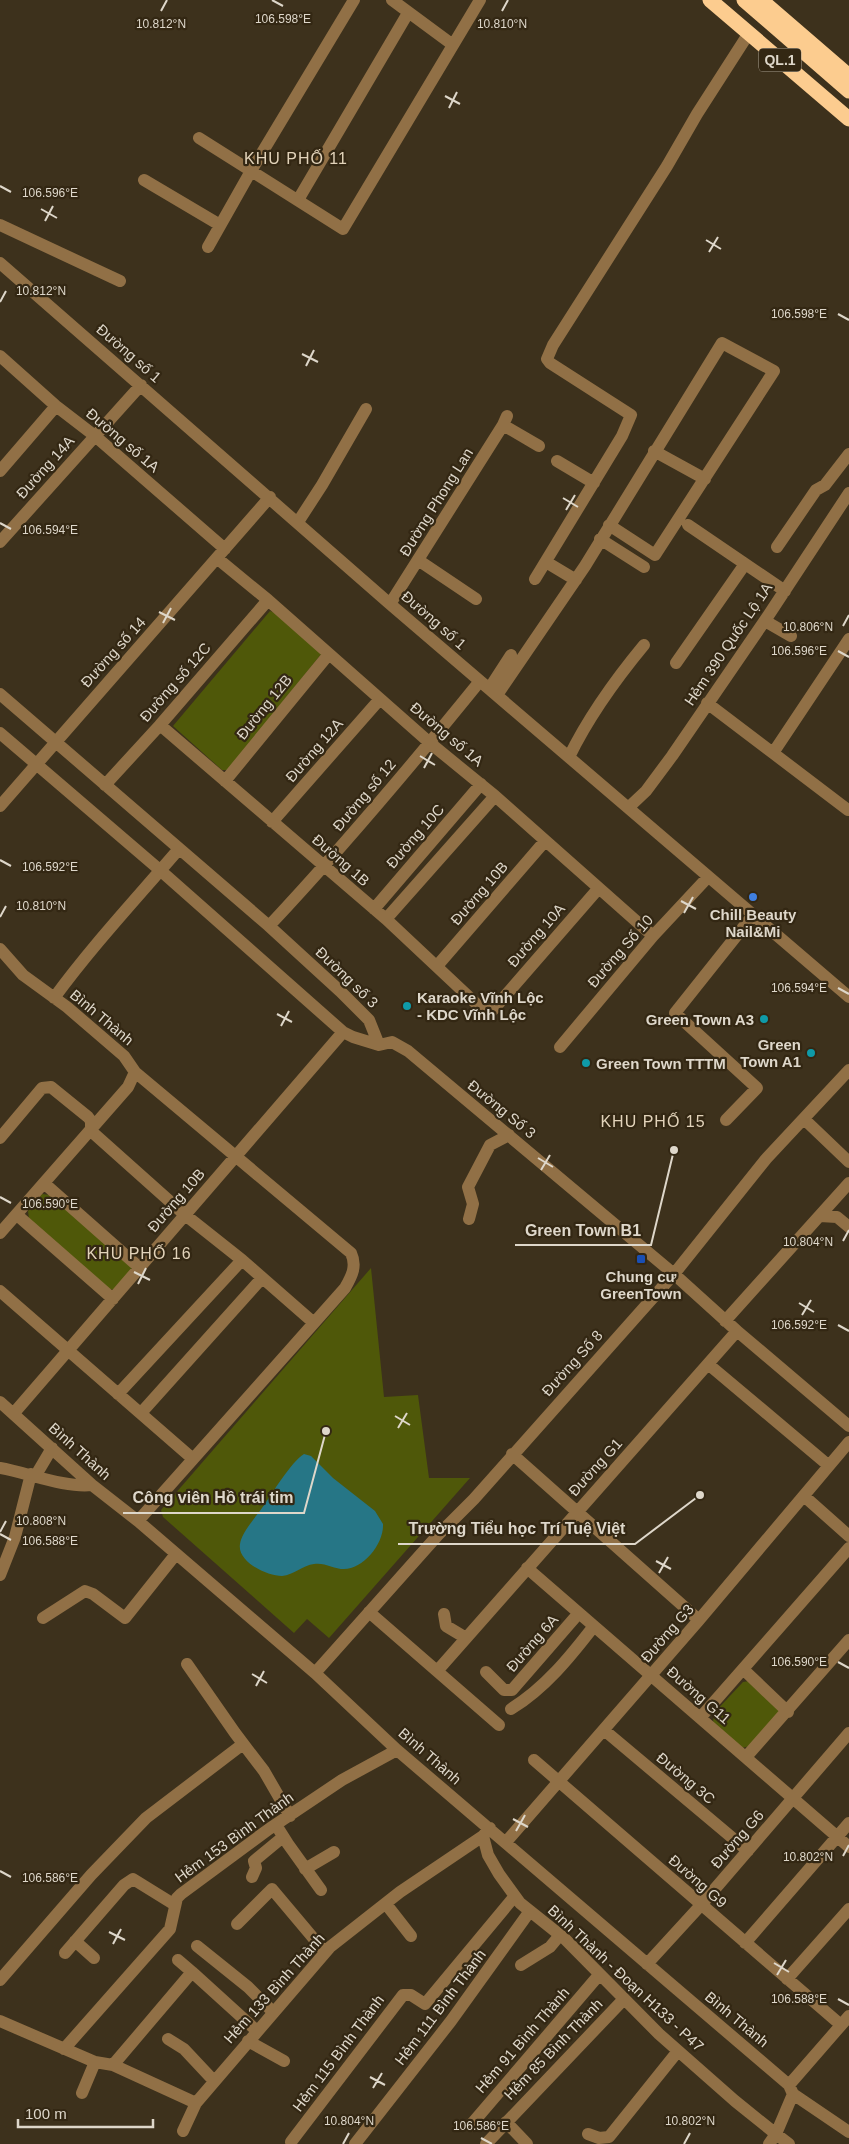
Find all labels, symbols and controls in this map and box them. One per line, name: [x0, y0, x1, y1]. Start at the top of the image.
text: 106.598°E: [255, 12, 311, 26]
text: 10.812°N: [136, 17, 186, 31]
text: 10.810°N: [477, 17, 527, 31]
road number: QL.1: [759, 48, 801, 72]
district label: KHU PHỐ 11: [244, 148, 348, 167]
text: 106.596°E: [22, 186, 78, 200]
text: 10.812°N: [16, 284, 66, 298]
text: 106.598°E: [771, 307, 827, 321]
street label: Đường số 1: [93, 320, 165, 386]
street label: Đường số 1A: [83, 405, 163, 475]
street label: Đường 14A: [12, 432, 78, 502]
street label: Đường Phong Lan: [396, 445, 476, 559]
text: 106.594°E: [22, 523, 78, 537]
street label: Hẻm 390 Quốc Lộ 1A: [681, 579, 775, 709]
street label: Đường số 1: [398, 587, 470, 653]
street label: Đường số 14: [77, 614, 149, 690]
text: 10.806°N: [783, 620, 833, 634]
street label: Đường số 12C: [136, 639, 214, 725]
text: 106.596°E: [771, 644, 827, 658]
street label: Đường 12B: [233, 671, 295, 743]
street label: Đường số 1A: [407, 699, 487, 769]
street label: Đường 12A: [282, 715, 346, 785]
street label: Đường số 12: [329, 756, 399, 834]
street label: Đường 10C: [383, 800, 447, 871]
street label: Đường 1B: [309, 831, 373, 889]
street label: Đường 10B: [447, 858, 511, 928]
text: 106.592°E: [22, 860, 78, 874]
marker: Chill Beauty Nail&Mi: [747, 891, 759, 903]
text: 10.810°N: [16, 899, 66, 913]
street label: Đường 10A: [504, 900, 568, 970]
place label: Chill Beauty Nail&Mi: [710, 906, 797, 940]
street label: Đường Số 10: [584, 911, 656, 991]
street label: Đường số 3: [312, 943, 382, 1011]
text: 106.594°E: [771, 981, 827, 995]
street label: Bình Thành: [67, 986, 137, 1048]
place label: Karaoke Vĩnh Lộc - KDC Vĩnh Lộc: [417, 989, 544, 1023]
marker: Karaoke Vĩnh Lộc - KDC Vĩnh Lộc: [401, 1000, 413, 1012]
place label: Green Town A3: [646, 1011, 754, 1028]
marker: Green Town A3: [758, 1013, 770, 1025]
place label: Green Town A1: [740, 1036, 801, 1070]
marker: Green Town A1: [805, 1047, 817, 1059]
place label: Green Town TTTM: [596, 1055, 726, 1072]
marker: Green Town TTTM: [580, 1057, 592, 1069]
street label: Đường Số 3: [465, 1076, 539, 1142]
district label: KHU PHỐ 15: [600, 1111, 706, 1130]
street label: Đường 10B: [144, 1165, 208, 1235]
text: 106.590°E: [22, 1197, 78, 1211]
callout: Green Town B1: [515, 1214, 651, 1245]
text: Green Town B1: [525, 1222, 641, 1239]
text: 10.804°N: [783, 1235, 833, 1249]
district label: KHU PHỐ 16: [86, 1243, 192, 1262]
marker: Chung cư GreenTown: [635, 1253, 647, 1265]
place label: Chung cư GreenTown: [600, 1268, 682, 1302]
text: 106.592°E: [771, 1318, 827, 1332]
street label: Đường Số 8: [538, 1327, 606, 1399]
street label: Bình Thành: [46, 1419, 114, 1483]
street label: Đường G1: [565, 1435, 625, 1499]
callout: Công viên Hồ trái tim: [123, 1482, 304, 1513]
text: Công viên Hồ trái tim: [133, 1489, 293, 1506]
callout: Trường Tiểu học Trí Tuệ Việt: [398, 1513, 635, 1544]
text: 10.808°N: [16, 1514, 66, 1528]
text: Trường Tiểu học Trí Tuệ Việt: [409, 1520, 626, 1537]
text: 106.588°E: [22, 1534, 78, 1548]
street label: Đường G3: [637, 1600, 697, 1666]
street label: Đường 6A: [503, 1611, 561, 1675]
text: 106.590°E: [771, 1655, 827, 1669]
street label: Đường G11: [664, 1663, 734, 1727]
street label: Bình Thành: [395, 1724, 465, 1788]
street label: Đường 3C: [653, 1749, 719, 1807]
street label: Hẻm 153 Bình Thành: [171, 1788, 297, 1886]
street label: Đường G6: [707, 1806, 767, 1872]
text: 10.802°N: [783, 1850, 833, 1864]
street label: Đường G9: [665, 1851, 731, 1911]
text: 106.586°E: [22, 1871, 78, 1885]
street label: Bình Thành - Đoạn H133 - P47: [545, 1901, 707, 2055]
street label: Hẻm 133 Bình Thành: [220, 1929, 328, 2047]
street label: Hẻm 111 Bình Thành: [391, 1946, 489, 2068]
street label: Hẻm 91 Bình Thành: [472, 1984, 572, 2096]
street label: Bình Thành: [702, 1988, 772, 2050]
street label: Hẻm 115 Bình Thành: [289, 1991, 387, 2115]
text: 106.588°E: [771, 1992, 827, 2006]
street label: Hẻm 85 Bình Thành: [500, 1995, 606, 2103]
scale bar: [18, 2096, 152, 2128]
text: 100 m: [25, 2105, 67, 2122]
text: 10.804°N: [324, 2114, 374, 2128]
text: 10.802°N: [665, 2114, 715, 2128]
text: 106.586°E: [453, 2119, 509, 2133]

